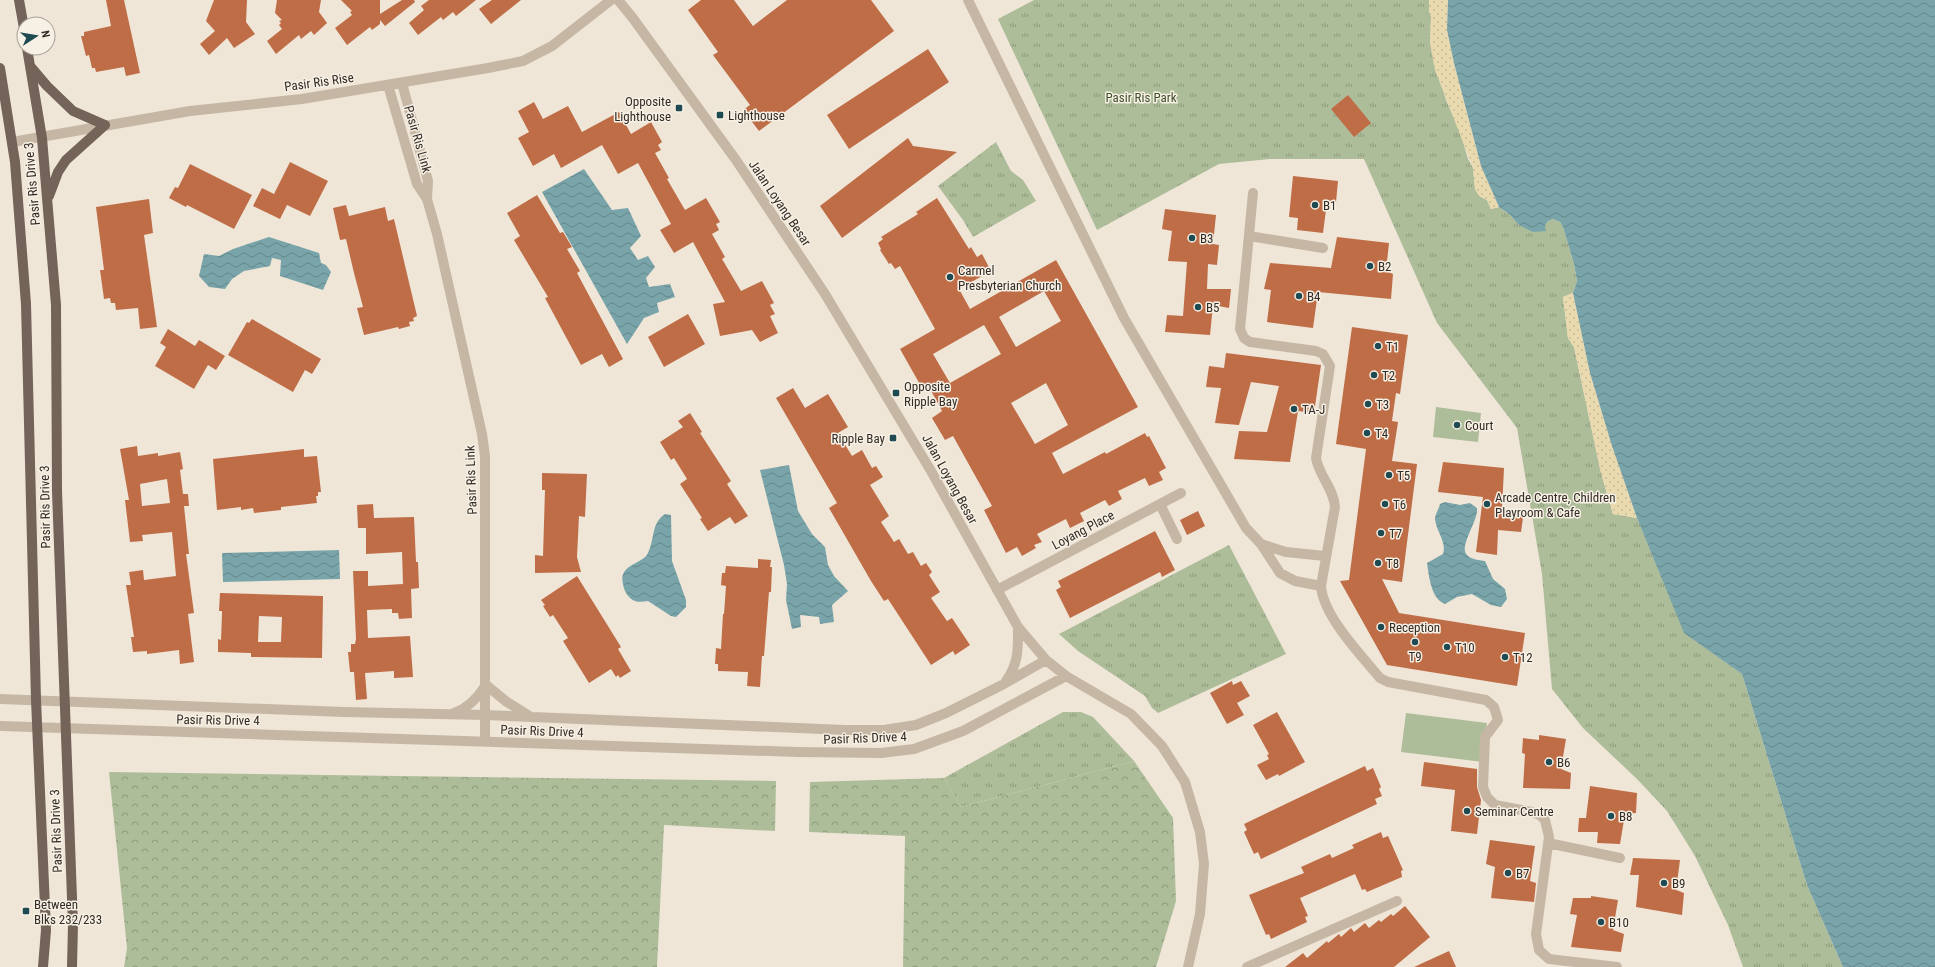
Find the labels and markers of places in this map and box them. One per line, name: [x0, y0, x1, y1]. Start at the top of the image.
place label: Opposite Lighthouse: [614, 94, 671, 124]
marker: Opposite Lighthouse: [674, 103, 684, 113]
place label: Lighthouse: [728, 108, 785, 123]
marker: Lighthouse: [715, 110, 725, 120]
place label: B1: [1323, 198, 1337, 213]
marker: B1: [1310, 200, 1320, 210]
place label: B3: [1200, 231, 1214, 246]
marker: B3: [1187, 233, 1197, 243]
place label: B2: [1378, 259, 1392, 274]
marker: B2: [1365, 261, 1375, 271]
place label: Carmel Presbyterian Church: [958, 263, 1061, 293]
marker: Carmel Presbyterian Church: [945, 272, 955, 282]
place label: B4: [1307, 289, 1321, 304]
marker: B4: [1294, 291, 1304, 301]
place label: B5: [1206, 300, 1220, 315]
marker: B5: [1193, 302, 1203, 312]
place label: T1: [1386, 339, 1399, 354]
marker: T1: [1373, 341, 1383, 351]
place label: T2: [1382, 368, 1395, 383]
marker: T2: [1369, 370, 1379, 380]
place label: Opposite Ripple Bay: [904, 379, 958, 409]
marker: Opposite Ripple Bay: [891, 388, 901, 398]
place label: T3: [1376, 397, 1389, 412]
marker: T3: [1363, 399, 1373, 409]
place label: TA-J: [1302, 402, 1325, 417]
marker: TA-J: [1289, 404, 1299, 414]
place label: Court: [1465, 418, 1493, 433]
marker: Court: [1452, 420, 1462, 430]
place label: T4: [1375, 426, 1389, 441]
marker: T4: [1362, 428, 1372, 438]
place label: Ripple Bay: [832, 431, 886, 446]
marker: Ripple Bay: [888, 433, 898, 443]
place label: T5: [1397, 468, 1410, 483]
marker: T5: [1384, 470, 1394, 480]
place label: Arcade Centre, Children Playroom & Cafe: [1495, 490, 1615, 520]
place label: T6: [1393, 497, 1406, 512]
marker: T6: [1380, 499, 1390, 509]
marker: Arcade Centre, Children Playroom & Cafe: [1482, 499, 1492, 509]
place label: T7: [1389, 526, 1402, 541]
marker: T7: [1376, 528, 1386, 538]
place label: T8: [1386, 556, 1399, 571]
marker: T8: [1373, 558, 1383, 568]
place label: Reception: [1389, 620, 1440, 635]
marker: Reception: [1376, 622, 1386, 632]
marker: T9: [1410, 637, 1420, 647]
place label: T10: [1455, 640, 1475, 655]
marker: T10: [1442, 642, 1452, 652]
place label: T9: [1408, 649, 1422, 664]
place label: T12: [1513, 650, 1533, 665]
marker: T12: [1500, 652, 1510, 662]
place label: B6: [1557, 755, 1571, 770]
marker: B6: [1544, 757, 1554, 767]
place label: Seminar Centre: [1475, 804, 1554, 819]
marker: Seminar Centre: [1462, 806, 1472, 816]
place label: B8: [1619, 809, 1633, 824]
marker: B8: [1606, 811, 1616, 821]
place label: B7: [1516, 866, 1530, 881]
marker: B7: [1503, 868, 1513, 878]
place label: B9: [1672, 876, 1686, 891]
marker: B9: [1659, 878, 1669, 888]
place label: Between Blks 232/233: [34, 897, 102, 927]
marker: Between Blks 232/233: [21, 906, 31, 916]
place label: B10: [1609, 915, 1629, 930]
marker: B10: [1596, 917, 1606, 927]

